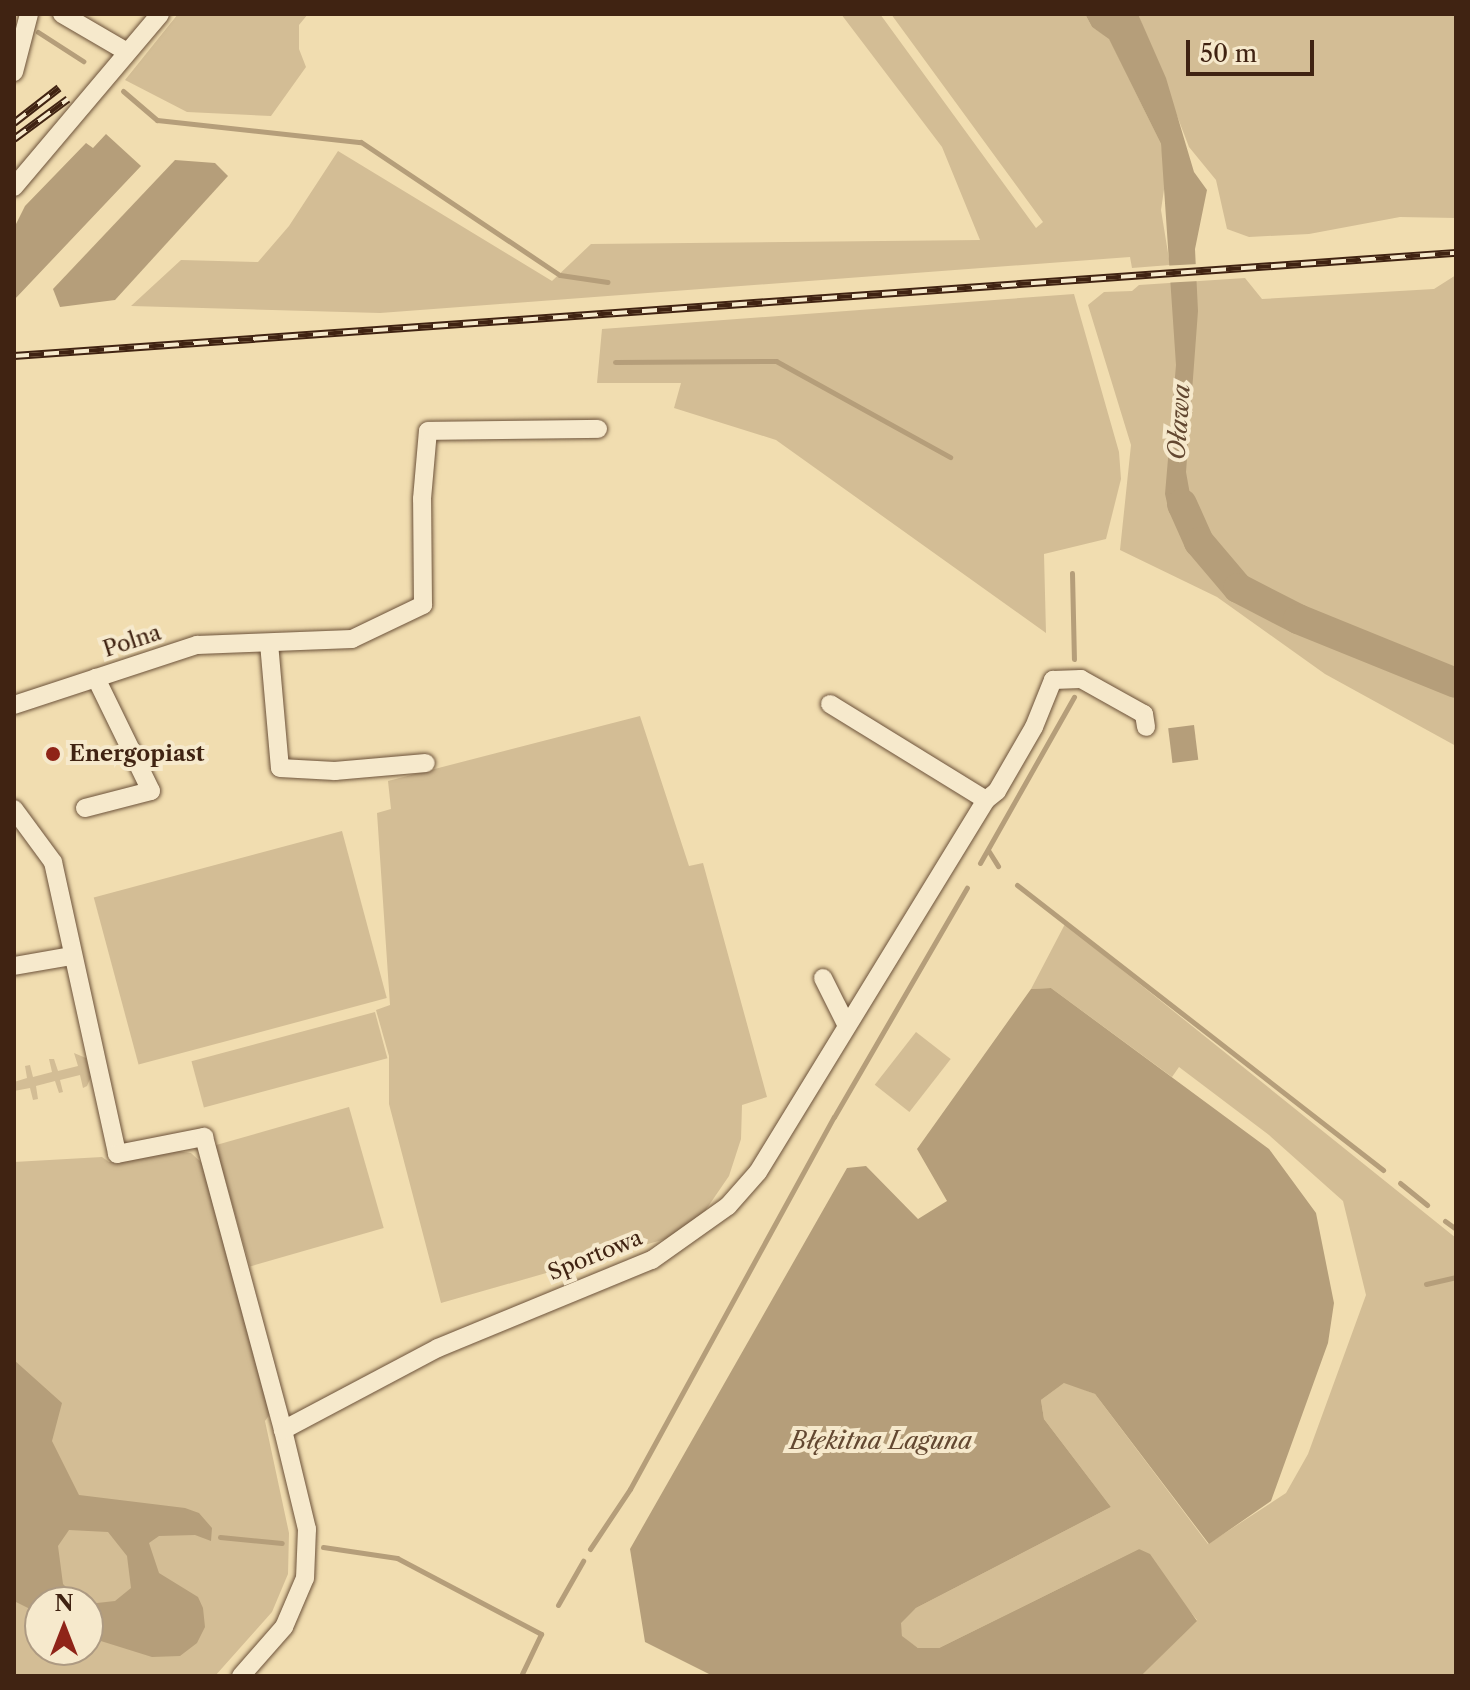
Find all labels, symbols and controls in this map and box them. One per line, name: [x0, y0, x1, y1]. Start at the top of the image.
scale bar: [1190, 24, 1318, 74]
text: 50 m: [1200, 39, 1257, 68]
water label: Oława: [1162, 383, 1196, 461]
street label: Polna: [100, 619, 164, 663]
place label: Energopiast: [69, 741, 205, 767]
marker: Energopiast: [44, 745, 62, 763]
street label: Sportowa: [544, 1224, 646, 1286]
water label: Błękitna Laguna: [790, 1427, 972, 1455]
north arrow: [24, 1586, 104, 1666]
text: N: [54, 1590, 74, 1617]

